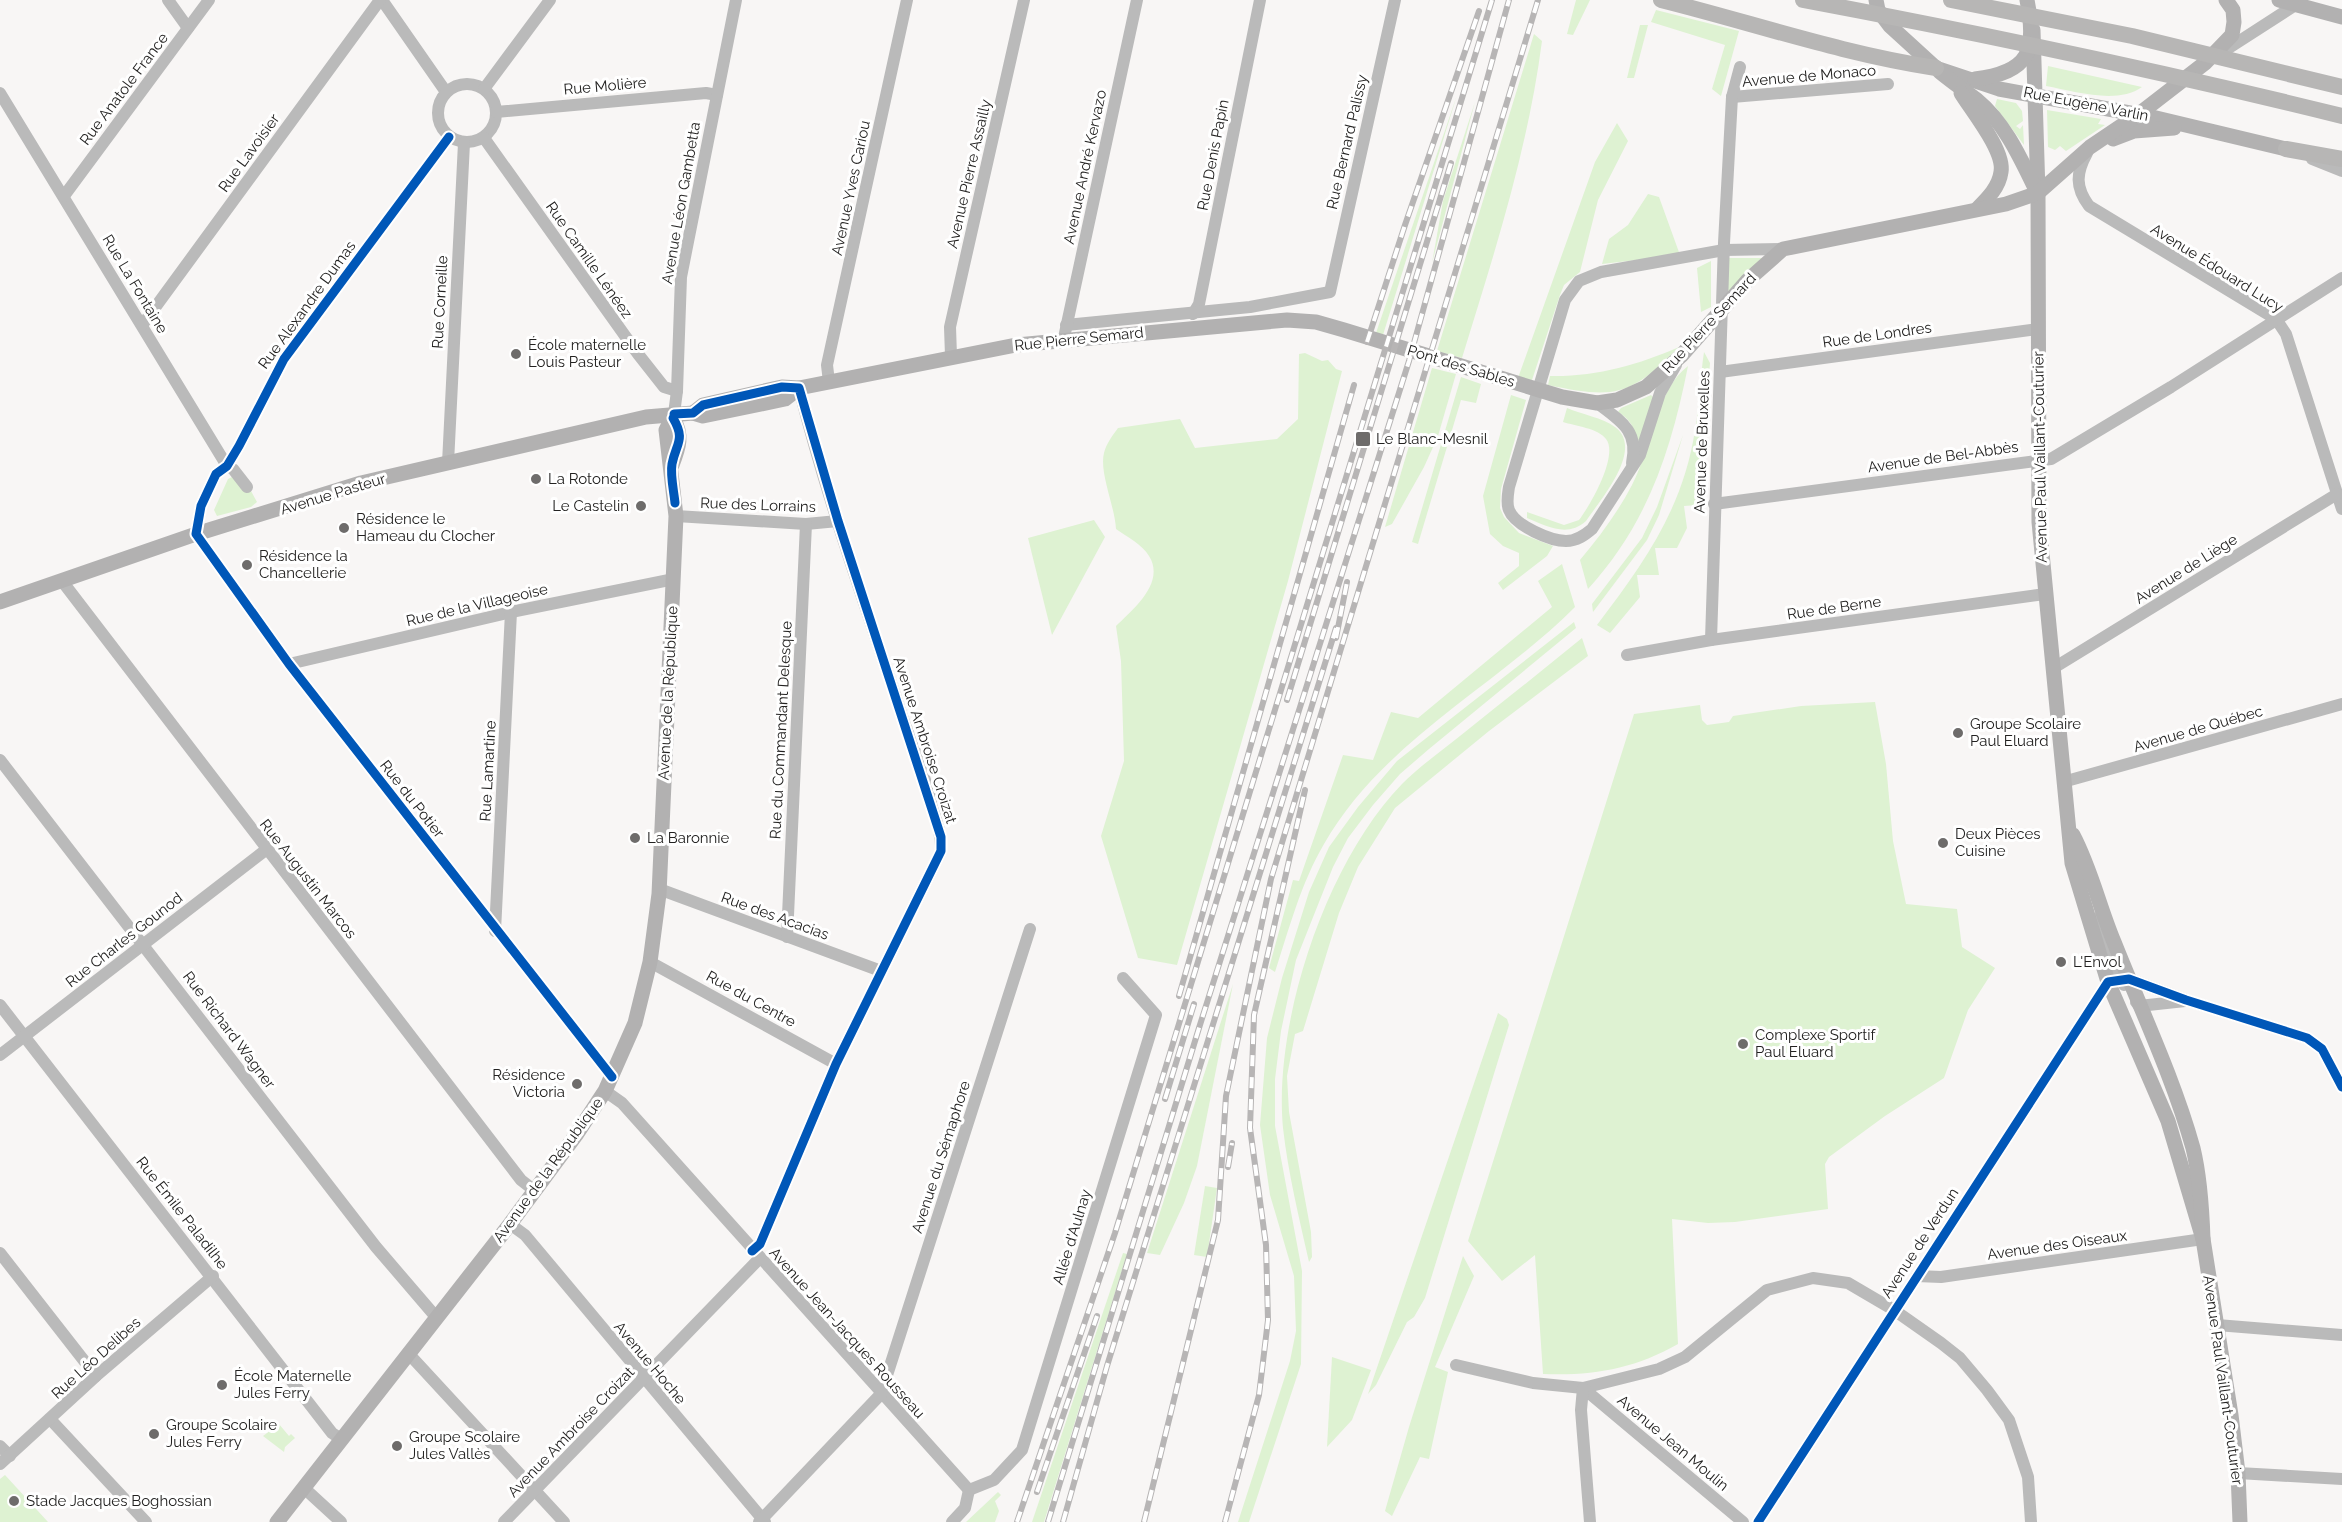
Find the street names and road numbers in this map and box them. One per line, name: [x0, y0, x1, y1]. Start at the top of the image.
street label: Rue Anatole France: [76, 29, 172, 149]
street label: Avenue de Monaco: [1741, 61, 1877, 91]
street label: Rue Molière: [563, 73, 647, 99]
street label: Rue Bernard Palissy: [1323, 73, 1371, 211]
street label: Rue Eugène Varlin: [2022, 83, 2150, 125]
street label: Avenue André Kervazo: [1060, 88, 1110, 246]
street label: Avenue Pierre Assailly: [943, 98, 995, 250]
street label: Rue Denis Papin: [1193, 98, 1233, 212]
street label: Rue Lavoisier: [215, 110, 284, 196]
street label: Avenue Yves Cariou: [828, 119, 874, 257]
street label: Avenue Léon Gambetta: [658, 121, 704, 285]
street label: Rue Camille Lénéez: [542, 198, 636, 322]
street label: Avenue Édouard Lucy: [2147, 220, 2287, 316]
street label: Rue La Fontaine: [98, 231, 172, 337]
street label: Rue Alexandre Dumas: [255, 238, 359, 372]
street label: Rue Corneille: [429, 255, 451, 349]
street label: Rue Pierre Semard: [1658, 269, 1760, 377]
street label: Rue de Londres: [1821, 318, 1933, 352]
street label: Rue Pierre Semard: [1014, 323, 1144, 355]
street label: Pont des Sables: [1405, 341, 1517, 391]
street label: Avenue Paul Vaillant-Couturier: [2029, 350, 2051, 563]
street label: Avenue de Bruxelles: [1691, 370, 1713, 514]
street label: Avenue de Bel-Abbès: [1866, 438, 2020, 476]
street label: Avenue Pasteur: [278, 469, 388, 519]
street label: Rue des Lorrains: [700, 494, 816, 516]
street label: Avenue de Liège: [2131, 530, 2241, 608]
street label: Rue de la Villageoise: [404, 580, 550, 630]
street label: Rue de Berne: [1786, 592, 1882, 624]
street label: Avenue de la République: [654, 605, 682, 781]
street label: Rue du Commandant Delesque: [766, 620, 796, 840]
street label: Avenue Ambroise Croizat: [890, 654, 960, 826]
street label: Avenue de Québec: [2131, 702, 2265, 756]
street label: Rue Lamartine: [476, 720, 500, 822]
street label: Rue du Potier: [376, 757, 448, 842]
street label: Rue Augustin Marcos: [256, 816, 360, 942]
street label: Rue des Acacias: [719, 888, 831, 944]
street label: Rue Charles Gounod: [62, 889, 186, 991]
street label: Rue du Centre: [703, 967, 799, 1031]
street label: Rue Richard Wagner: [179, 968, 279, 1093]
street label: Avenue du Sémaphore: [908, 1078, 974, 1235]
street label: Avenue de la République: [489, 1094, 607, 1246]
street label: Rue Émile Paladilhe: [132, 1153, 232, 1273]
street label: Avenue de Verdun: [1878, 1184, 1962, 1302]
street label: Allée d'Aulnay: [1049, 1187, 1095, 1287]
street label: Avenue des Oiseaux: [1986, 1226, 2128, 1264]
street label: Avenue Jean-Jacques Rousseau: [765, 1244, 929, 1422]
street label: Avenue Paul Vaillant-Couturier: [2199, 1274, 2247, 1487]
street label: Rue Léo Delibes: [48, 1313, 144, 1403]
street label: Avenue Hoche: [610, 1318, 690, 1408]
street label: Avenue Ambroise Croizat: [504, 1363, 638, 1501]
street label: Avenue Jean Moulin: [1614, 1391, 1732, 1495]

